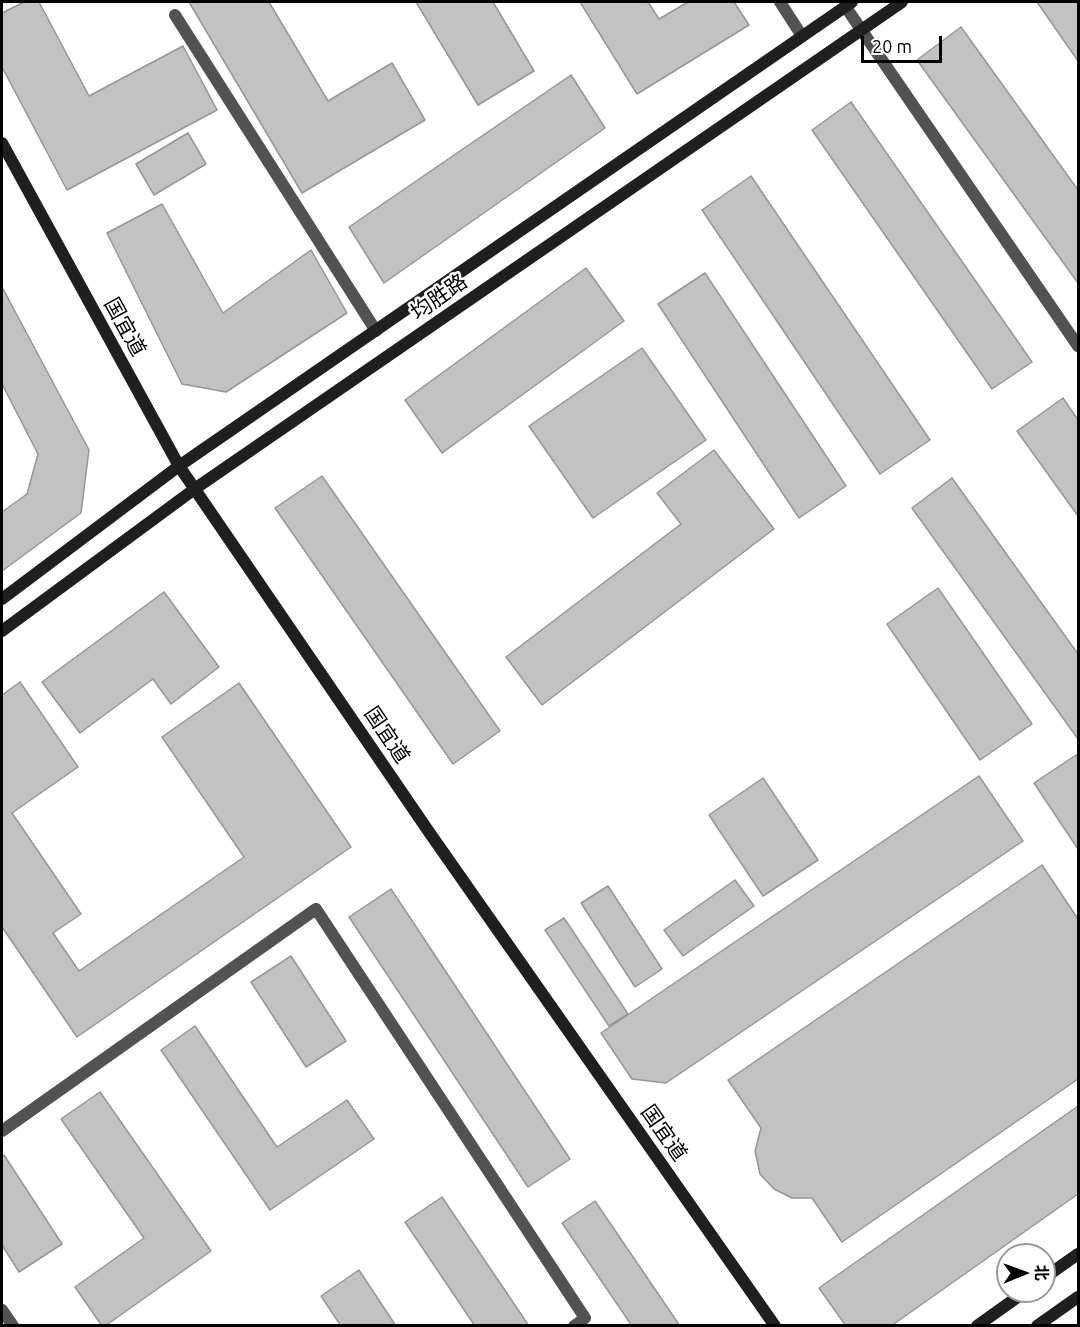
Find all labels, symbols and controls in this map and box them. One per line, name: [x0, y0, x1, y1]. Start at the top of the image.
scale bar: [864, 24, 945, 62]
text: 20 m: [872, 36, 912, 56]
street label: 均胜路: [406, 269, 472, 325]
street label: 国宜道: [99, 293, 151, 361]
street label: 国宜道: [359, 702, 415, 768]
street label: 国宜道: [636, 1100, 692, 1166]
north arrow: [996, 1243, 1056, 1303]
text: 北: [1033, 1265, 1051, 1281]

